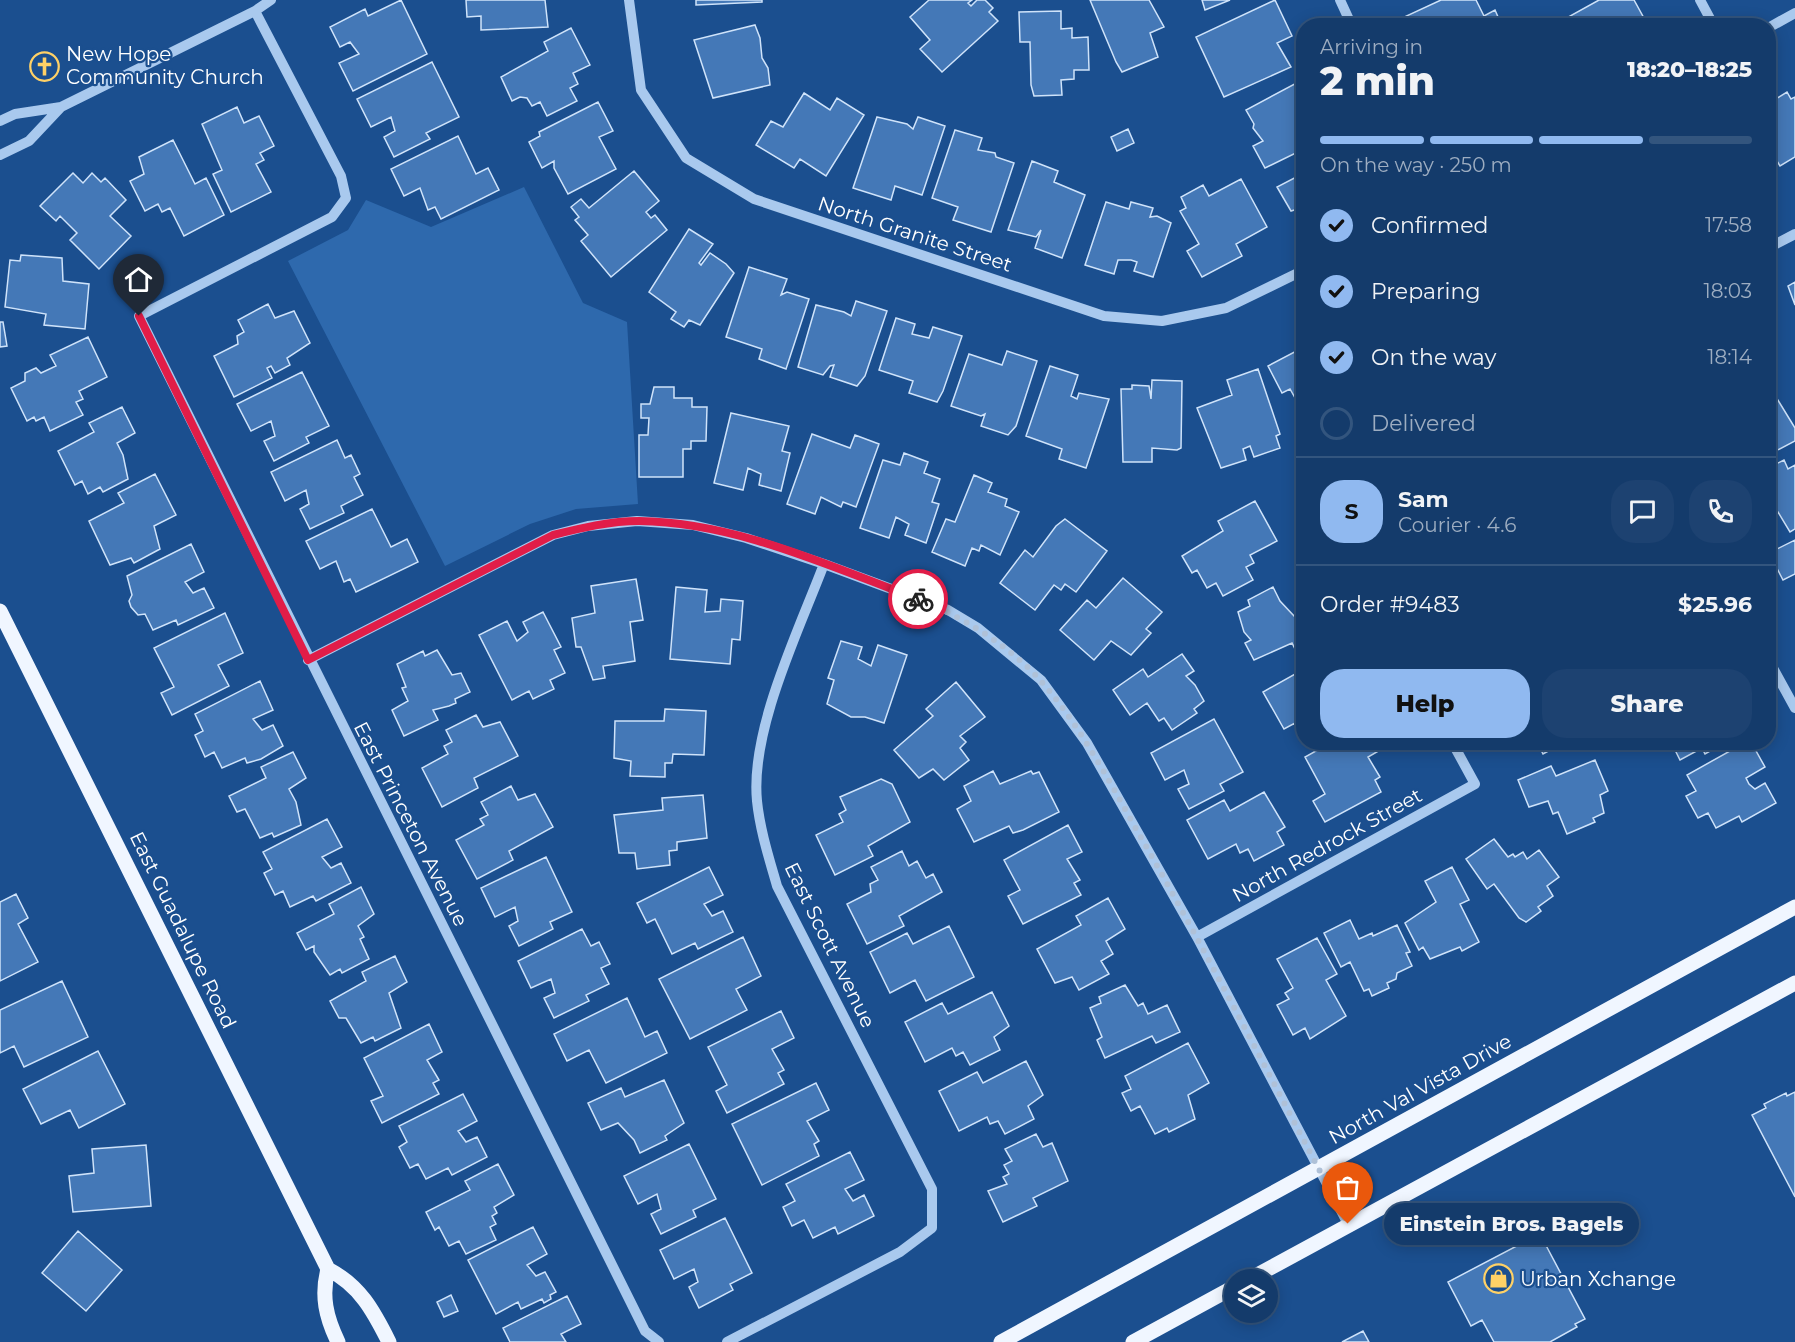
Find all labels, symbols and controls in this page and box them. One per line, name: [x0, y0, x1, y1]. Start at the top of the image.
text: Arriving in: [1320, 35, 1423, 59]
place label: New Hope Community Church: [66, 42, 264, 89]
church icon: New Hope Community Church: [29, 50, 61, 82]
text: 18:20–18:25: [1627, 56, 1752, 83]
text: 2 min: [1320, 57, 1435, 105]
text: On the way · 250 m: [1320, 153, 1512, 177]
street label: North Granite Street: [815, 191, 1015, 277]
icon: check: [1320, 209, 1353, 242]
text: Confirmed: [1371, 212, 1488, 239]
text: 17:58: [1705, 213, 1752, 237]
pin: [113, 254, 164, 316]
icon: home: [122, 263, 155, 296]
icon: check: [1320, 275, 1353, 308]
text: Preparing: [1371, 278, 1480, 305]
text: 18:03: [1703, 279, 1752, 303]
icon: check: [1320, 341, 1353, 374]
text: On the way: [1371, 344, 1496, 371]
text: 18:14: [1707, 345, 1752, 369]
text: Delivered: [1371, 410, 1476, 437]
button: chat: [1611, 480, 1674, 543]
button: phone: [1689, 480, 1752, 543]
text: Sam: [1398, 486, 1449, 513]
text: S: [1344, 498, 1359, 525]
text: Courier · 4.6: [1398, 513, 1516, 537]
courier: [888, 569, 948, 629]
icon: bike: [902, 583, 935, 616]
text: Order #9483: [1320, 591, 1460, 618]
text: $25.96: [1678, 591, 1752, 618]
button: Help: [1320, 669, 1530, 738]
button: Share: [1542, 669, 1752, 738]
street label: East Princeton Avenue: [349, 718, 473, 930]
street label: North Redrock Street: [1228, 783, 1426, 907]
street label: East Guadalupe Road: [125, 828, 241, 1032]
street label: East Scott Avenue: [780, 859, 880, 1031]
street label: North Val Vista Drive: [1324, 1029, 1516, 1149]
pin: [1322, 1162, 1373, 1224]
icon: bag: [1331, 1171, 1364, 1204]
callout: Einstein Bros. Bagels: [1384, 1203, 1639, 1245]
text: Einstein Bros. Bagels: [1399, 1212, 1624, 1236]
shop icon: Urban Xchange: [1483, 1263, 1515, 1295]
place label: Urban Xchange: [1520, 1267, 1676, 1291]
map controls: [1224, 1269, 1278, 1323]
button: layers: [1224, 1269, 1278, 1323]

